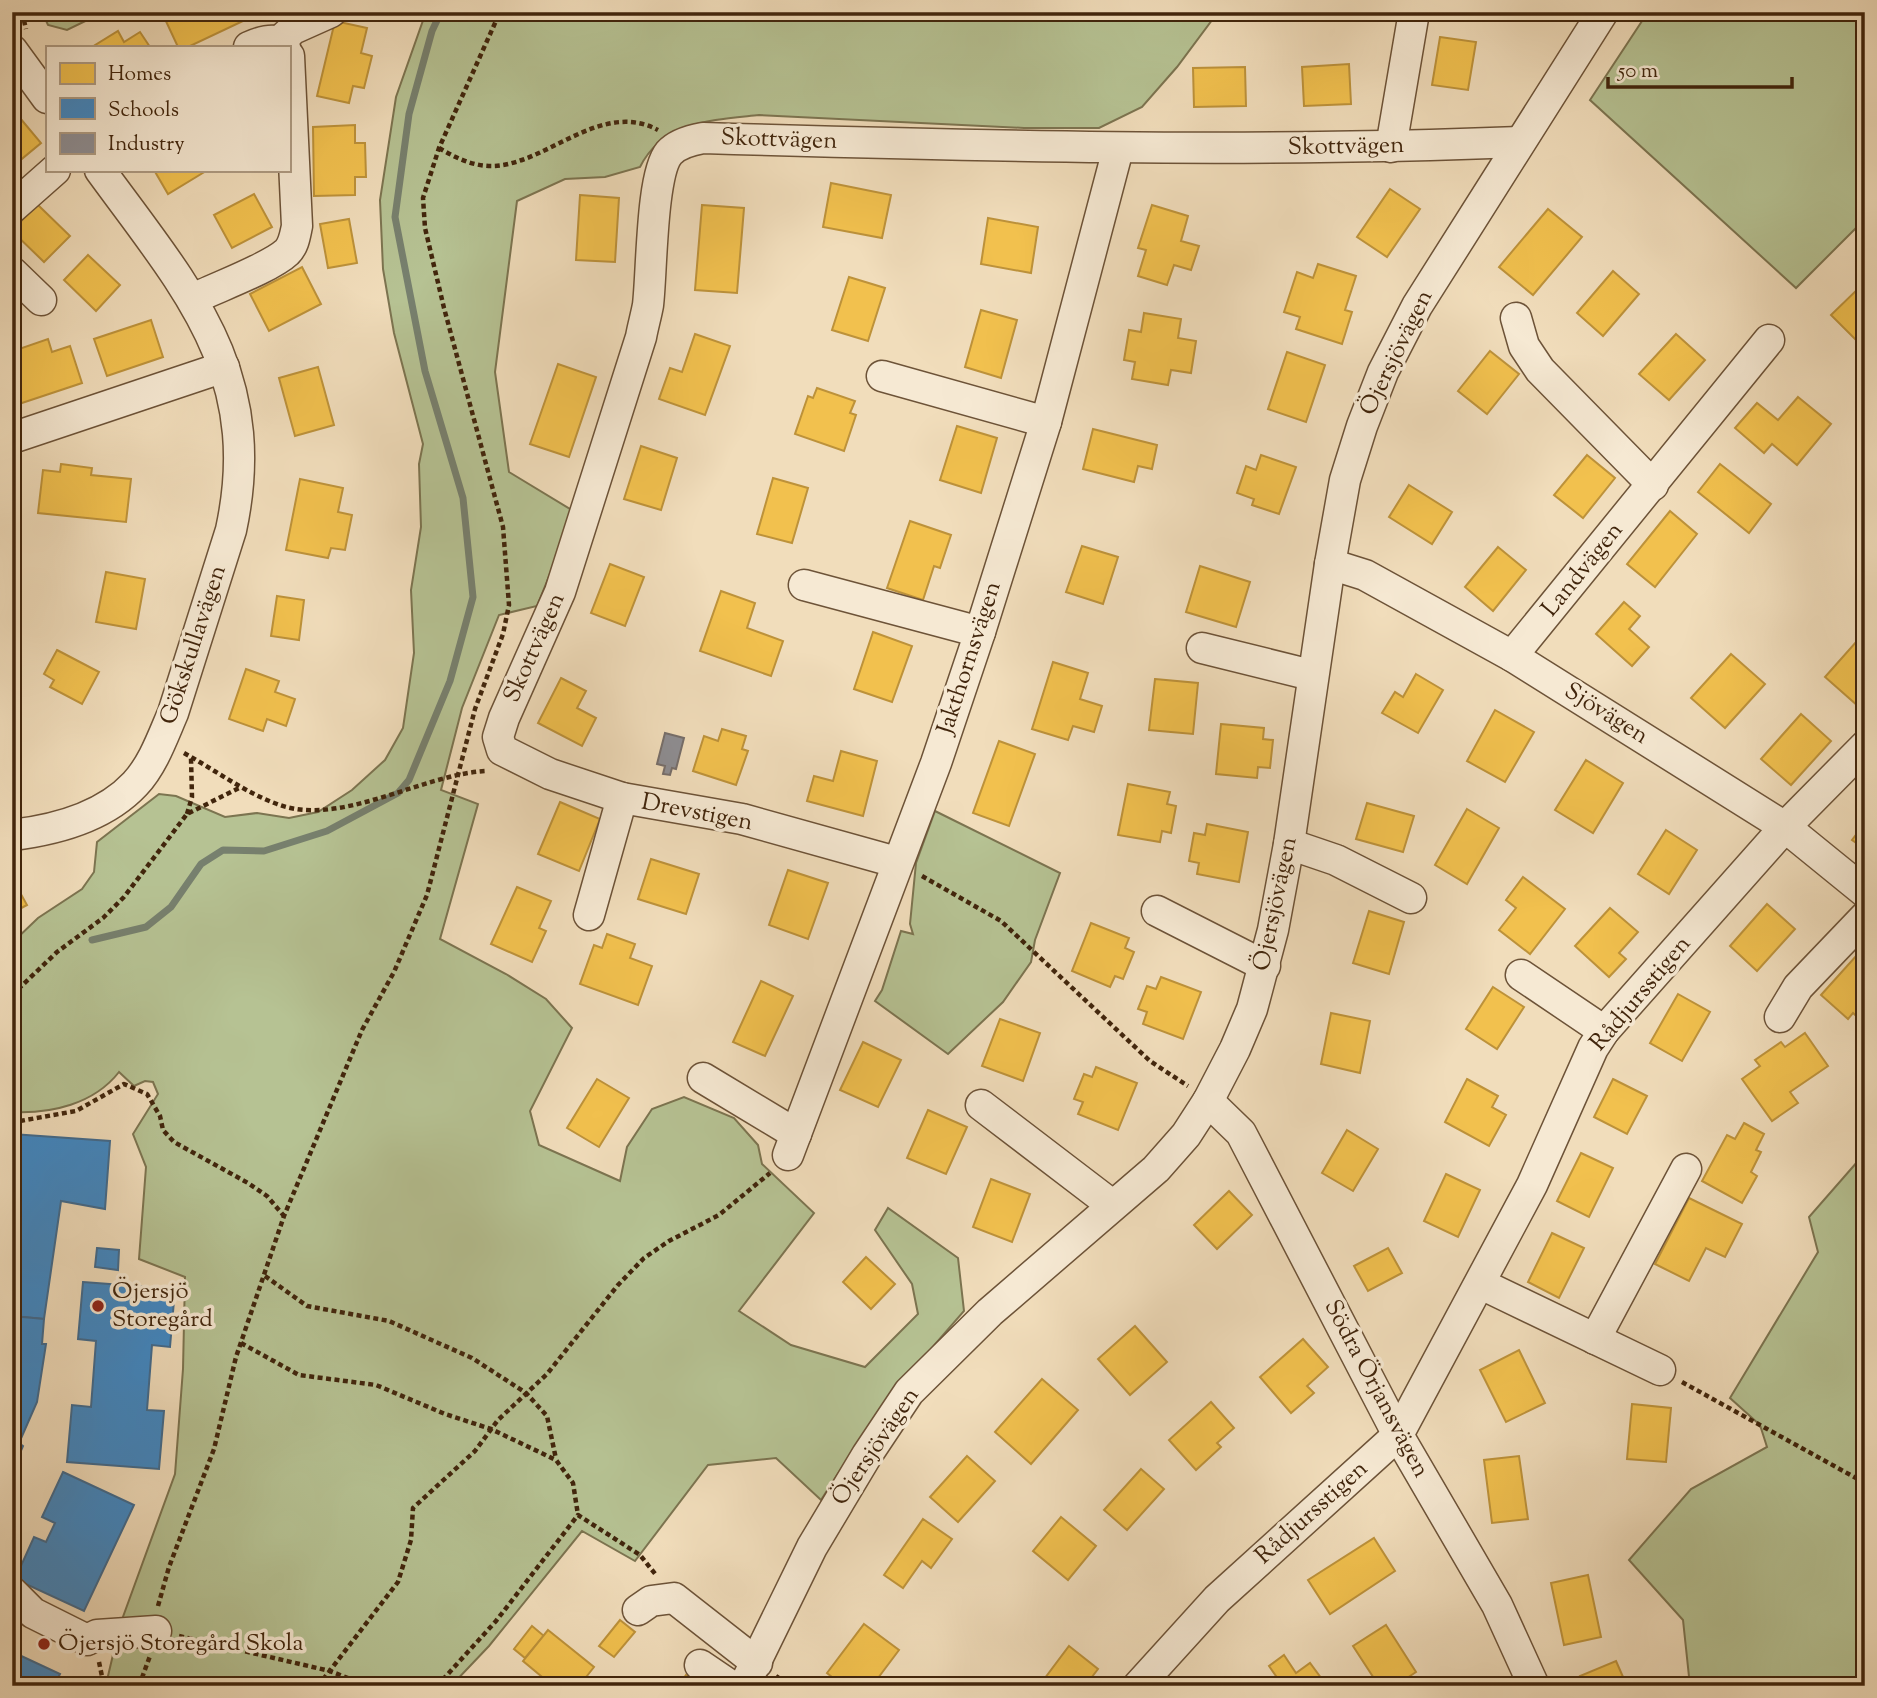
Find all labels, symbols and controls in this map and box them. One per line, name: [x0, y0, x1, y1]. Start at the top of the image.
legend: [46, 46, 290, 172]
scale bar: [1608, 46, 1791, 90]
text: 50 m: [1617, 57, 1658, 87]
text: Homes: [108, 60, 171, 90]
text: Schools: [108, 96, 179, 126]
street label: Skottvägen: [720, 121, 838, 159]
street label: Skottvägen: [1287, 129, 1405, 165]
text: Industry: [108, 130, 185, 160]
street label: Öjersjövägen: [1352, 284, 1442, 422]
street label: Landvägen: [1534, 515, 1632, 625]
street label: Gökskullavägen: [152, 561, 236, 729]
street label: Jakthornsvägen: [929, 577, 1011, 741]
street label: Skottvägen: [496, 588, 574, 708]
street label: Sjövägen: [1557, 675, 1655, 753]
street label: Drevstigen: [638, 786, 756, 840]
street label: Öjersjövägen: [1245, 834, 1307, 974]
street label: Rådjursstigen: [1582, 929, 1700, 1059]
place label: Öjersjö Storegård: [112, 1275, 213, 1337]
street label: Södra Örjansvägen: [1315, 1294, 1437, 1484]
marker: Öjersjö Storegård: [90, 1298, 106, 1314]
street label: Öjersjövägen: [824, 1381, 928, 1513]
street label: Rådjursstigen: [1248, 1453, 1376, 1573]
place label: Öjersjö Storegård Skola: [58, 1627, 304, 1661]
marker: Öjersjö Storegård Skola: [36, 1636, 52, 1652]

